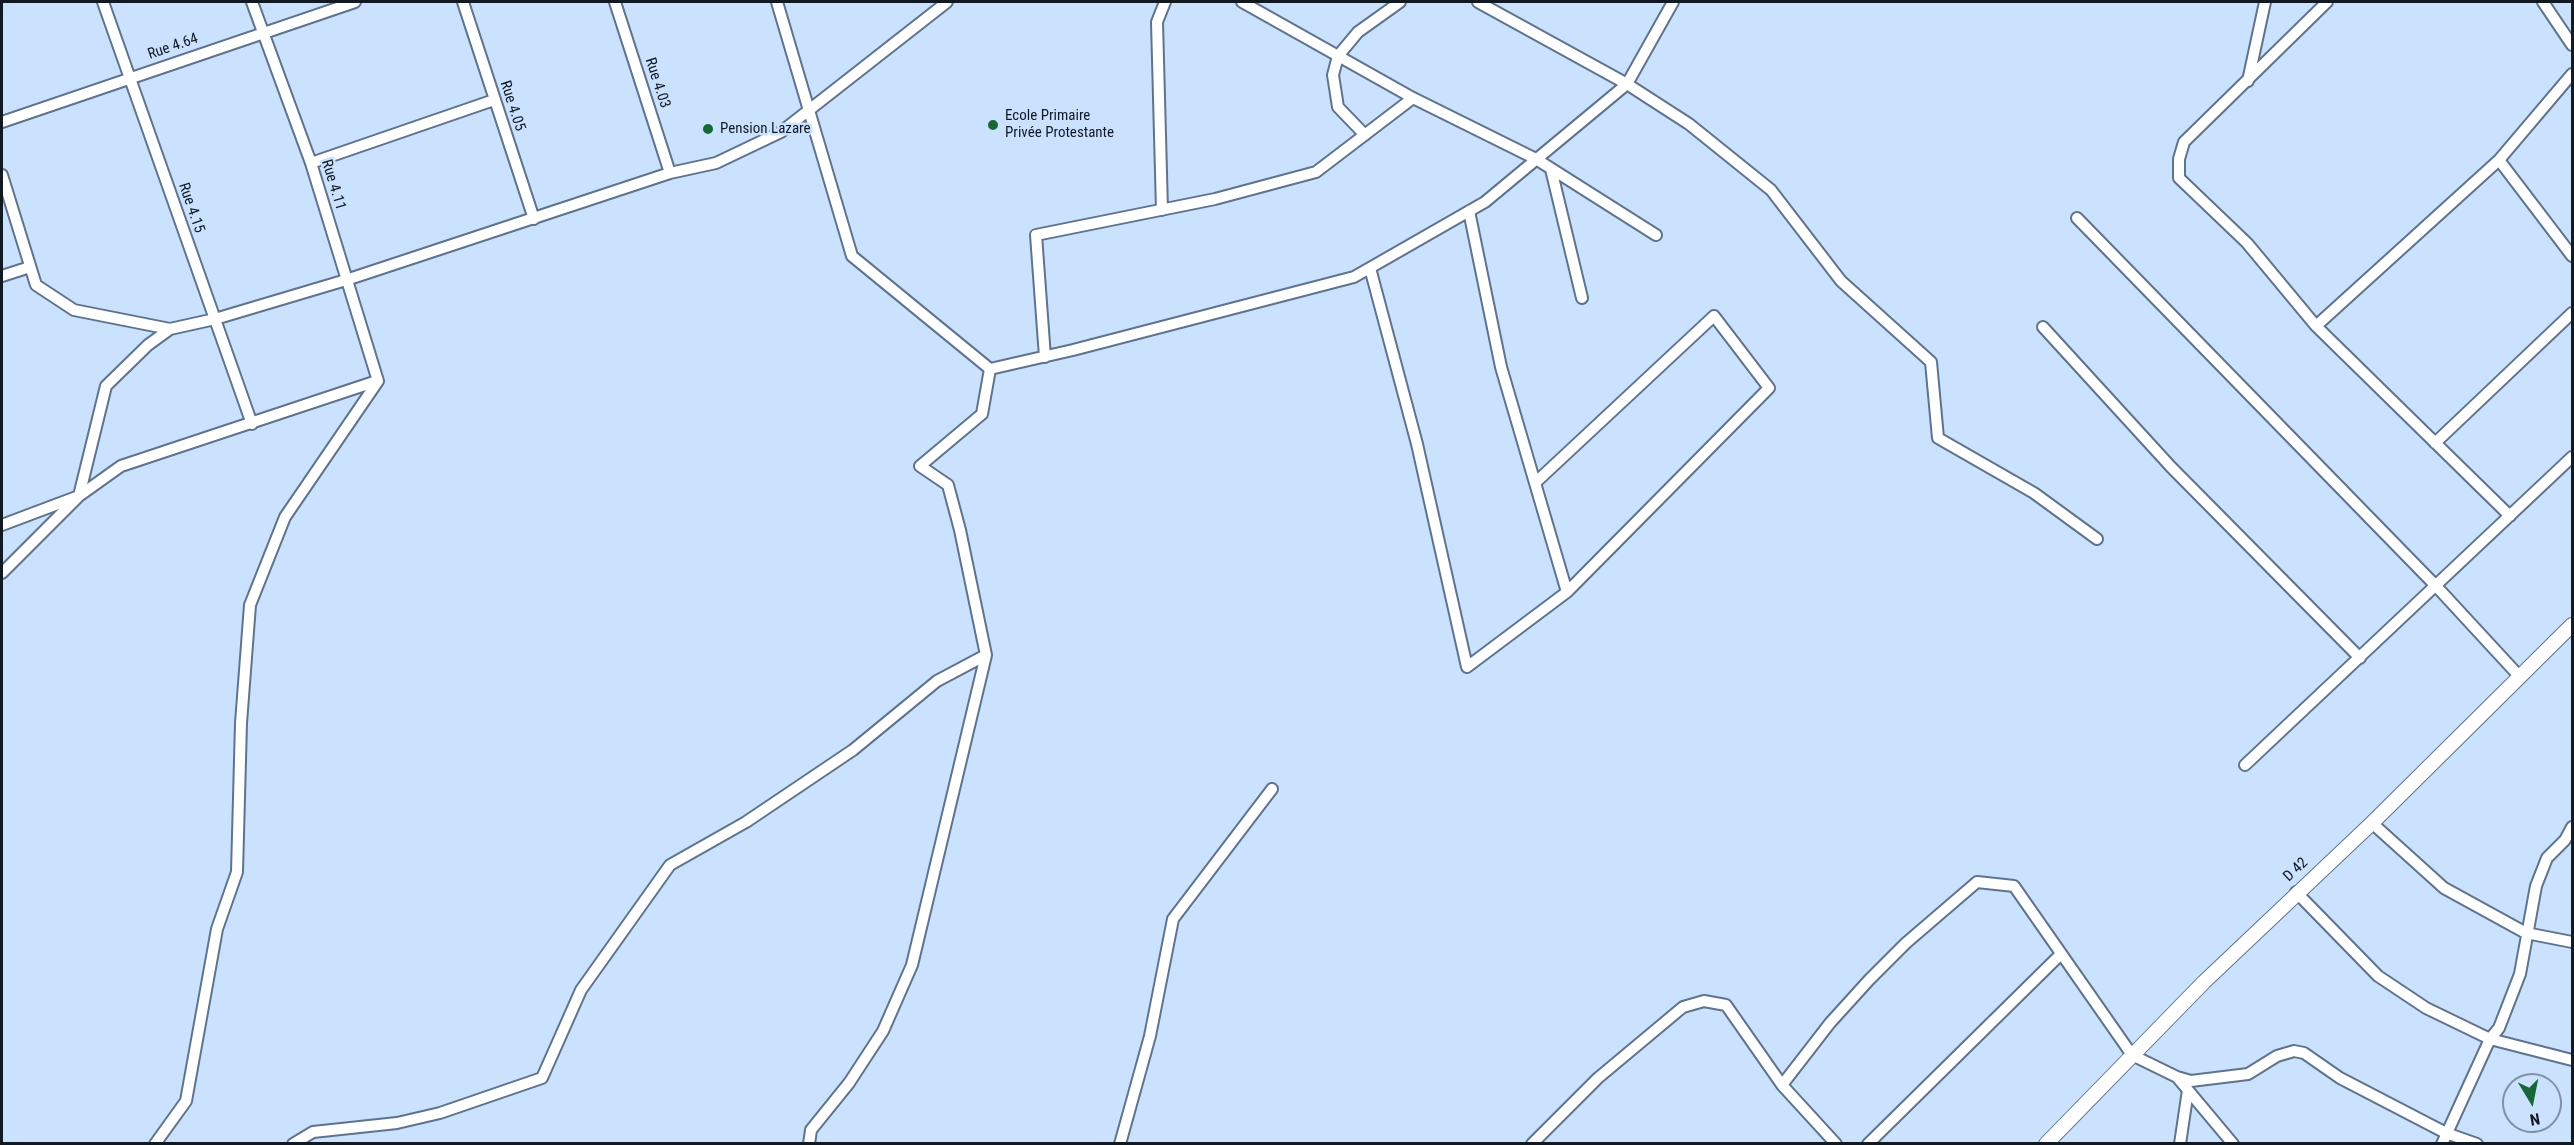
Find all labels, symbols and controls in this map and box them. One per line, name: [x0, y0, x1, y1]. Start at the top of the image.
street label: Rue 4.64: [146, 30, 200, 64]
street label: Rue 4.03: [640, 56, 674, 110]
street label: Rue 4.05: [495, 79, 529, 133]
place label: Ecole Primaire Privée Protestante: [1005, 107, 1114, 142]
marker: Ecole Primaire Privée Protestante: [986, 118, 1000, 132]
place label: Pension Lazare: [720, 120, 811, 138]
marker: Pension Lazare: [701, 122, 715, 136]
street label: Rue 4.11: [317, 158, 349, 212]
street label: Rue 4.15: [174, 181, 208, 235]
street label: D 42: [2280, 854, 2312, 886]
north arrow: [2502, 1073, 2562, 1133]
text: N: [2528, 1109, 2541, 1129]

